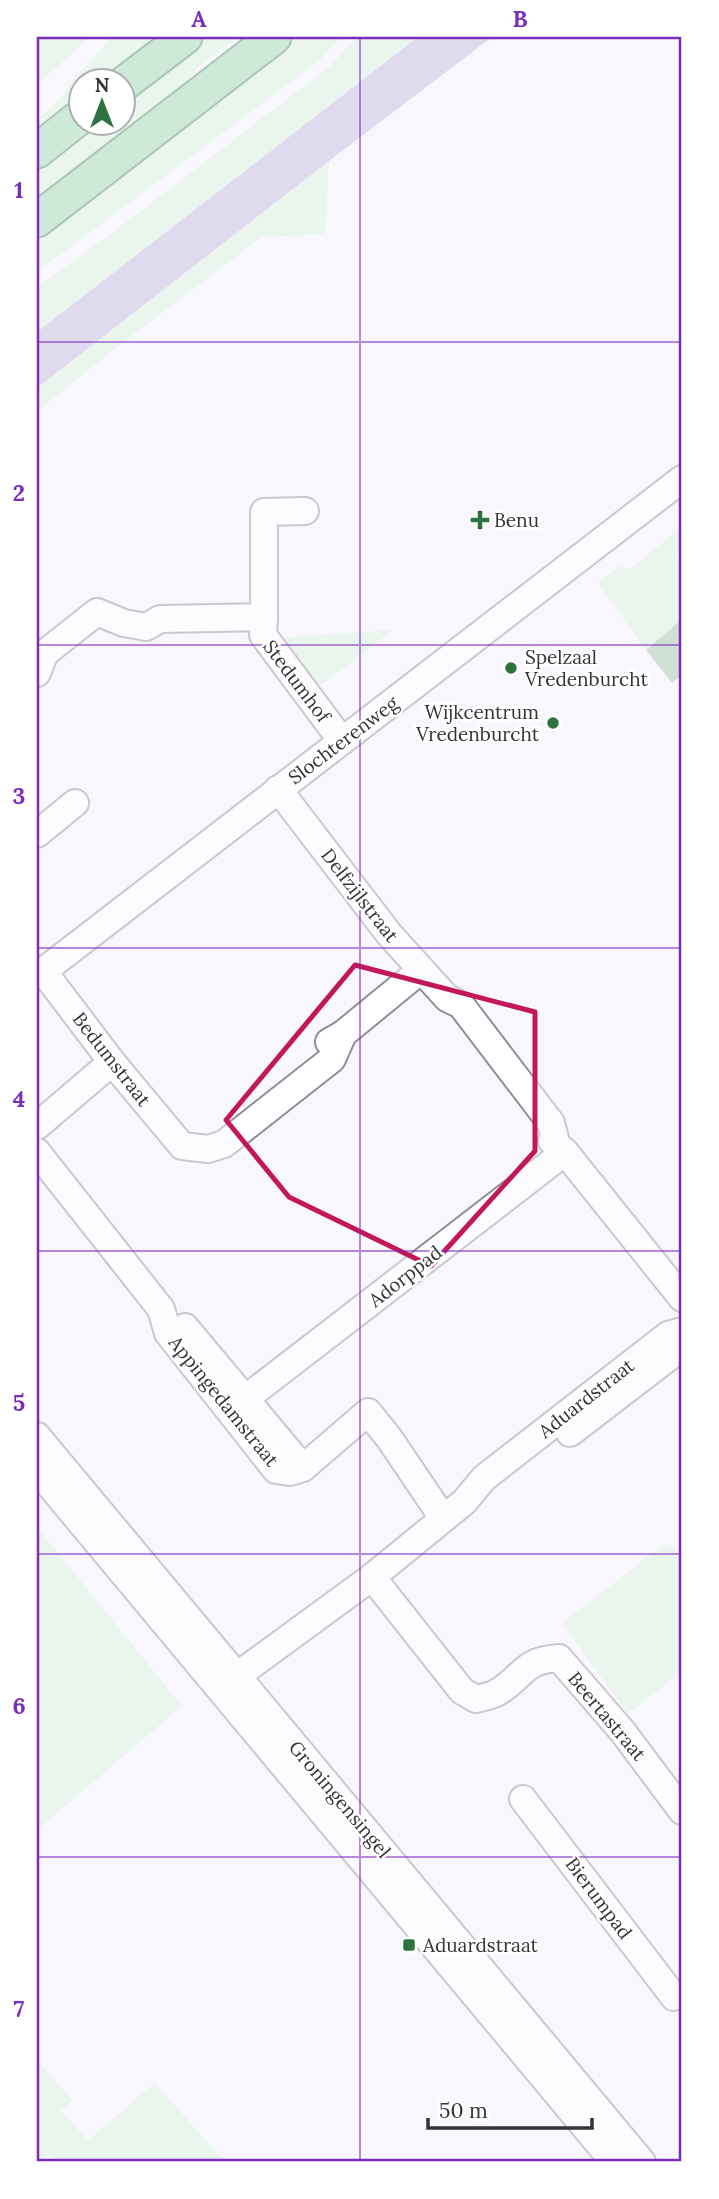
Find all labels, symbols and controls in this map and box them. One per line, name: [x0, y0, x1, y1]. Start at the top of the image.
text: A: [191, 4, 207, 33]
text: B: [512, 4, 528, 33]
north arrow: [66, 66, 136, 136]
text: N: [95, 73, 110, 97]
text: 1: [14, 175, 24, 204]
text: 2: [13, 478, 25, 507]
place label: Benu: [494, 508, 539, 532]
marker: Benu: [472, 512, 488, 528]
street label: Stedumhof: [258, 635, 337, 728]
place label: Spelzaal Vredenburcht: [524, 645, 648, 691]
marker: Spelzaal Vredenburcht: [503, 660, 519, 676]
street label: Slochterenweg: [283, 691, 403, 789]
place label: Wijkcentrum Vredenburcht: [415, 700, 540, 746]
marker: Wijkcentrum Vredenburcht: [545, 715, 561, 731]
text: 3: [13, 781, 25, 810]
street label: Delfzijlstraat: [316, 843, 404, 947]
street label: Bedumstraat: [68, 1007, 157, 1111]
text: 4: [13, 1084, 25, 1113]
street label: Adorppad: [363, 1240, 446, 1313]
street label: Appingedamstraat: [163, 1330, 284, 1472]
street label: Aduardstraat: [533, 1353, 639, 1443]
text: 5: [13, 1388, 25, 1417]
street label: Beertastraat: [563, 1667, 652, 1766]
text: 6: [12, 1691, 26, 1720]
street label: Groningensingel: [284, 1735, 396, 1863]
street label: Bierumpad: [560, 1852, 638, 1944]
place label: Aduardstraat: [422, 1933, 539, 1957]
marker: Aduardstraat: [401, 1937, 417, 1953]
text: 7: [14, 1994, 25, 2023]
scale bar: [428, 2087, 593, 2131]
text: 50 m: [439, 2097, 488, 2124]

